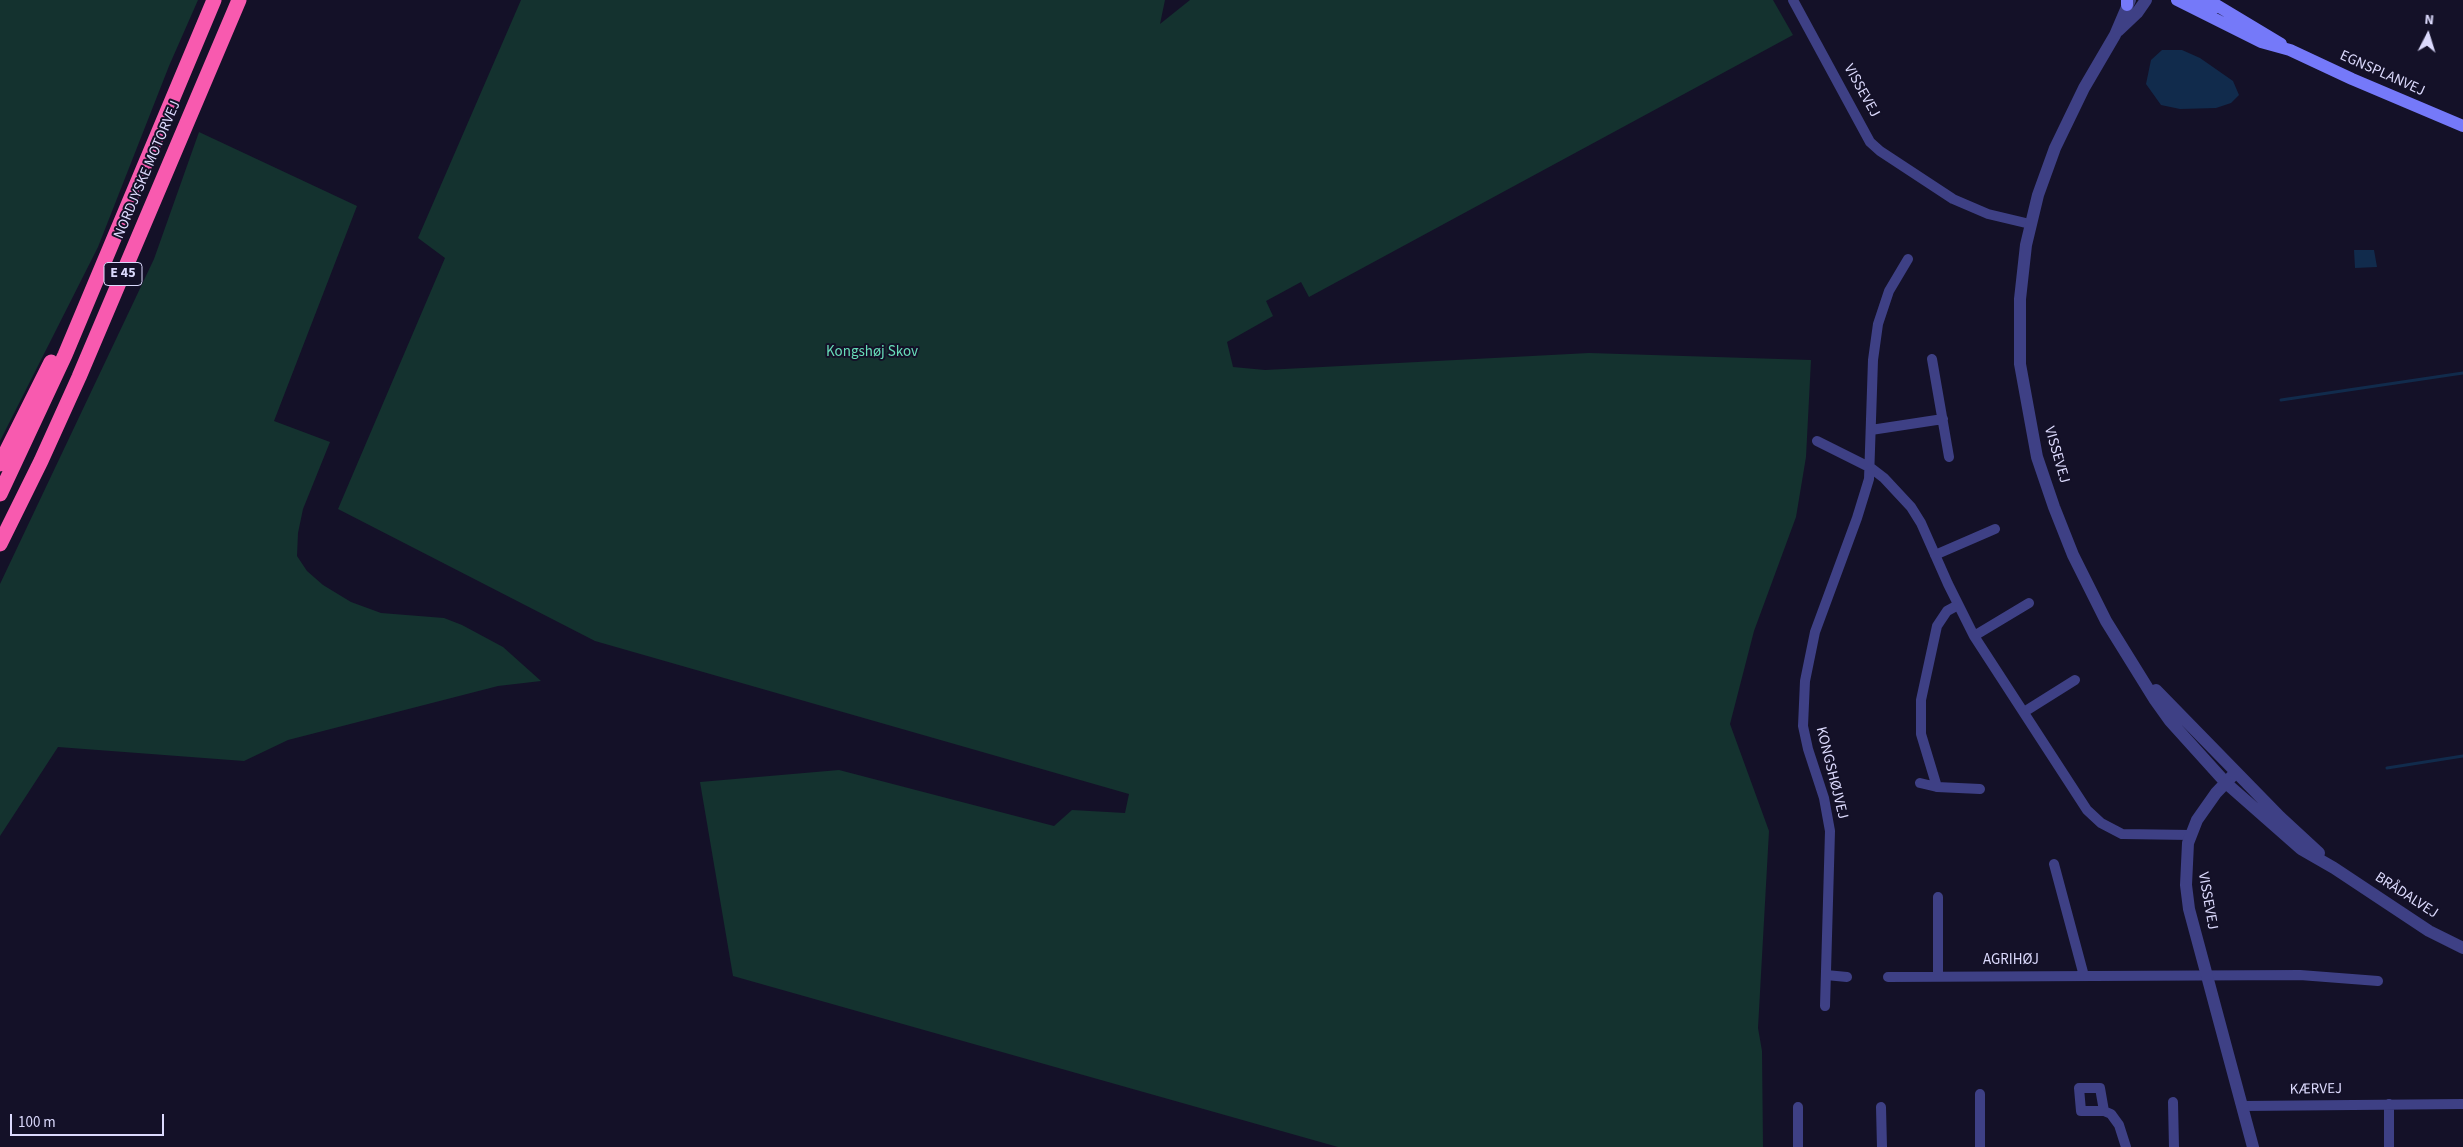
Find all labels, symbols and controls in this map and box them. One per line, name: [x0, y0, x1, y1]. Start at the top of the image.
north arrow: [2403, 10, 2453, 60]
text: N: [2424, 10, 2435, 30]
street label: EGNSPLANVEJ: [2337, 47, 2427, 101]
street label: VISSEVEJ: [1839, 61, 1883, 121]
street label: NORDJYSKE MOTORVEJ: [111, 98, 185, 242]
road number: E 45: [104, 262, 142, 286]
park label: Kongshøj Skov: [826, 344, 918, 362]
street label: VISSEVEJ: [2039, 425, 2073, 485]
street label: KONGSHØJVEJ: [1811, 725, 1851, 821]
street label: BRÅDALVEJ: [2371, 869, 2441, 923]
street label: VISSEVEJ: [2193, 871, 2221, 931]
street label: AGRIHØJ: [1983, 952, 2039, 970]
street label: KÆRVEJ: [2290, 1081, 2342, 1099]
scale bar: [12, 1104, 166, 1136]
text: 100 m: [18, 1112, 56, 1133]

